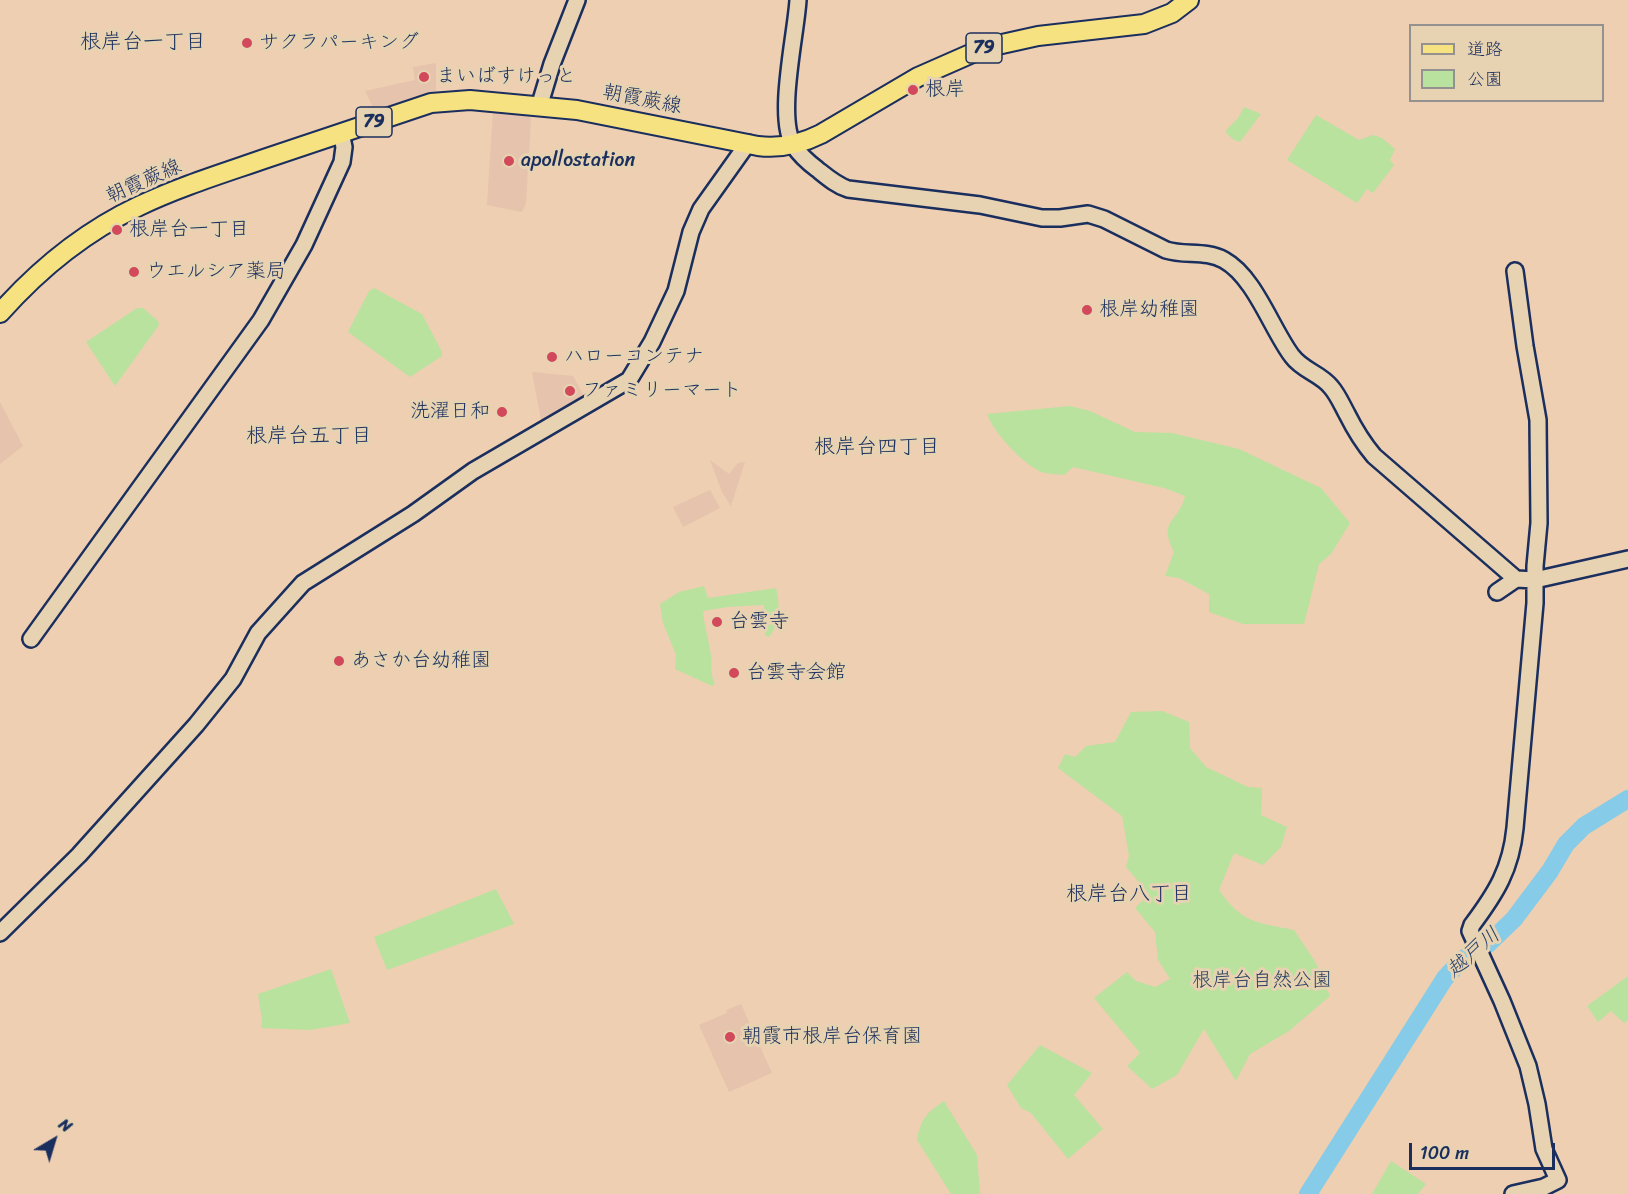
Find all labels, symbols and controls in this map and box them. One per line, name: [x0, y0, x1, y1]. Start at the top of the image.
legend: [1409, 24, 1604, 102]
district label: 根岸台一丁目: [80, 30, 206, 56]
place label: サクラパーキング: [259, 31, 419, 55]
road number: 79: [966, 33, 1002, 63]
text: 道路: [1467, 33, 1503, 65]
marker: サクラパーキング: [240, 36, 254, 50]
text: 公園: [1467, 63, 1503, 95]
place label: まいばすけっと: [436, 65, 576, 89]
marker: まいばすけっと: [417, 70, 431, 84]
place label: 根岸: [925, 78, 965, 102]
street label: 朝霞蕨線: [600, 81, 684, 119]
marker: 根岸: [906, 83, 920, 97]
road number: 79: [356, 107, 392, 137]
place label: apollostation: [521, 149, 635, 173]
marker: apollostation: [502, 154, 516, 168]
street label: 朝霞蕨線: [103, 155, 185, 209]
place label: 根岸台一丁目: [129, 218, 249, 242]
marker: 根岸台一丁目: [110, 223, 124, 237]
place label: ウエルシア薬局: [146, 260, 286, 284]
marker: ウエルシア薬局: [127, 265, 141, 279]
place label: 根岸幼稚園: [1099, 298, 1199, 322]
marker: 根岸幼稚園: [1080, 303, 1094, 317]
place label: ハローコンテナ: [564, 345, 704, 369]
marker: ハローコンテナ: [545, 350, 559, 364]
place label: ファミリーマート: [582, 379, 742, 403]
marker: ファミリーマート: [563, 384, 577, 398]
place label: 洗濯日和: [410, 400, 490, 424]
marker: 洗濯日和: [495, 405, 509, 419]
district label: 根岸台五丁目: [246, 424, 372, 450]
district label: 根岸台四丁目: [814, 435, 940, 461]
place label: 台雲寺: [729, 610, 789, 634]
marker: 台雲寺: [710, 615, 724, 629]
place label: あさか台幼稚園: [351, 649, 491, 673]
marker: あさか台幼稚園: [332, 654, 346, 668]
place label: 台雲寺会館: [746, 661, 846, 685]
marker: 台雲寺会館: [727, 666, 741, 680]
district label: 根岸台八丁目: [1066, 882, 1192, 908]
water label: 越戸川: [1442, 923, 1506, 983]
park label: 根岸台自然公園: [1192, 969, 1332, 993]
place label: 朝霞市根岸台保育園: [742, 1025, 922, 1049]
marker: 朝霞市根岸台保育園: [723, 1030, 737, 1044]
north arrow: [24, 1110, 84, 1170]
text: N: [52, 1111, 79, 1140]
scale bar: [1412, 1131, 1558, 1169]
text: 100 m: [1420, 1137, 1469, 1169]

